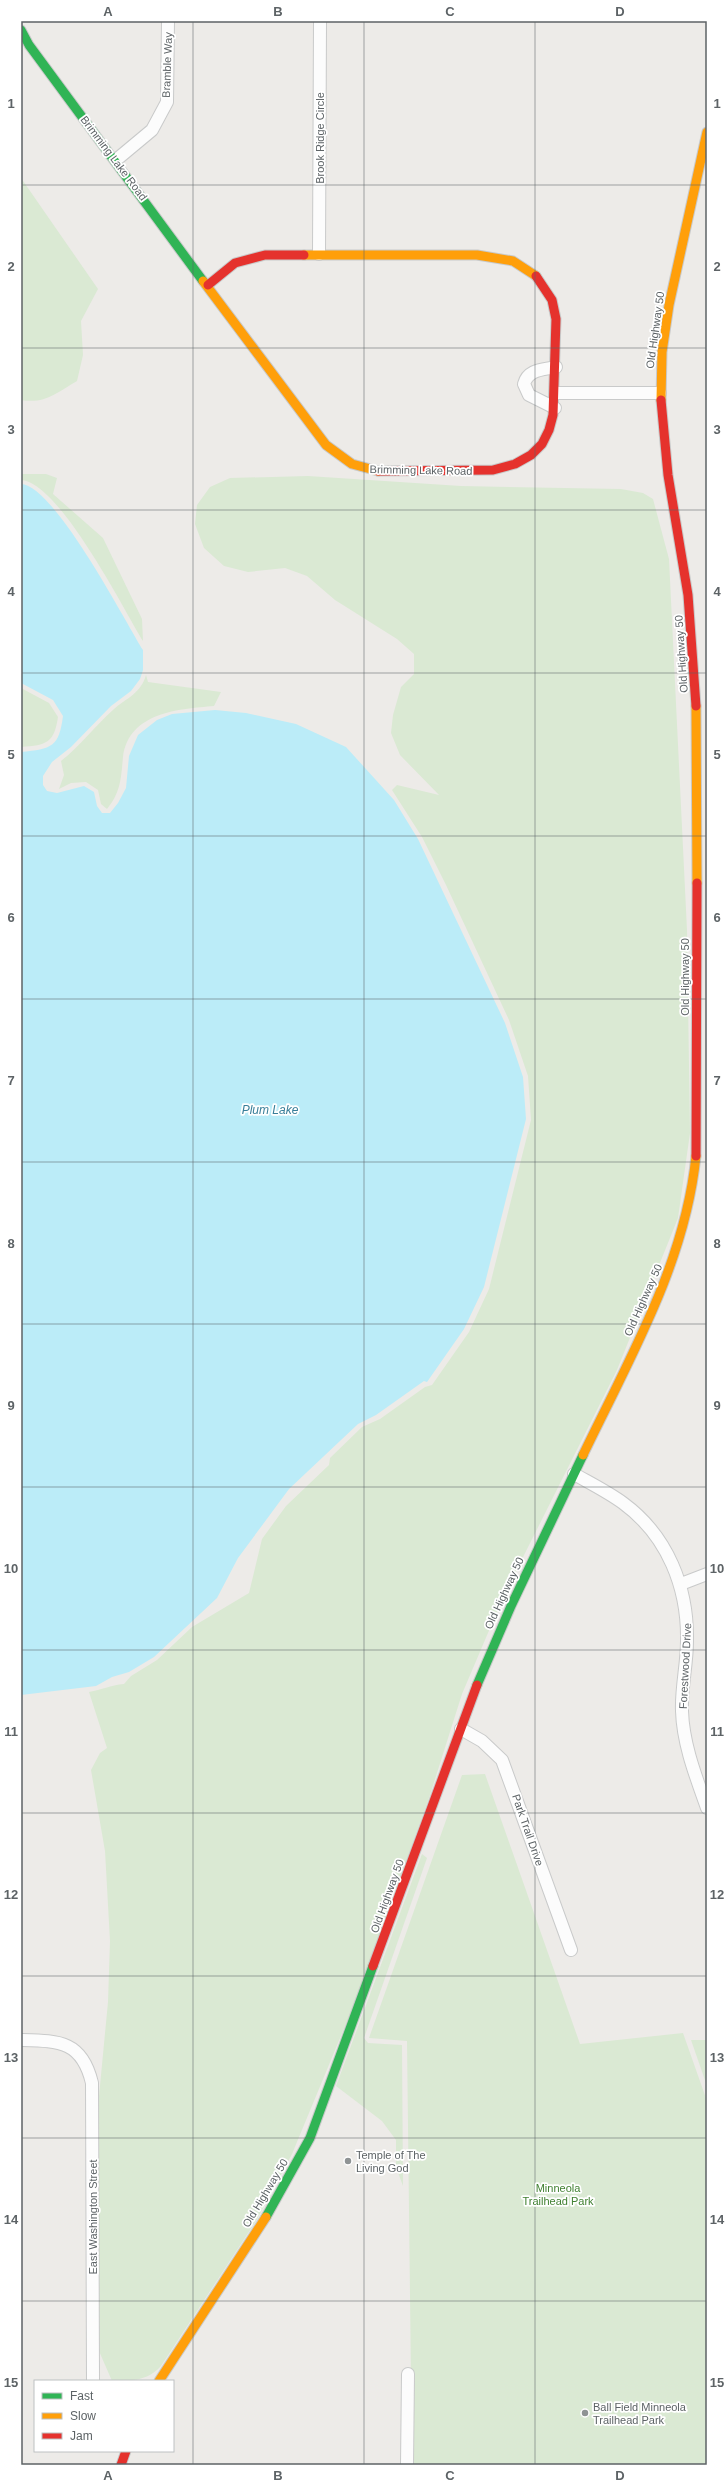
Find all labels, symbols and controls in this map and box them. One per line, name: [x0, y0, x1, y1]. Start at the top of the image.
text: A: [103, 4, 113, 19]
text: B: [273, 4, 283, 19]
text: C: [445, 4, 455, 19]
text: D: [615, 4, 625, 19]
street label: Bramble Way: [160, 32, 174, 98]
street label: Brook Ridge Circle: [314, 92, 326, 184]
text: 1: [7, 96, 15, 111]
text: 1: [713, 96, 721, 111]
street label: Brimming Lake Road: [78, 113, 150, 203]
text: 2: [7, 259, 15, 274]
text: 2: [713, 259, 721, 274]
street label: Old Highway 50: [644, 291, 666, 369]
text: 3: [7, 422, 15, 437]
text: 3: [713, 422, 721, 437]
street label: Brimming Lake Road: [370, 463, 472, 477]
text: 4: [7, 584, 15, 599]
text: 4: [713, 584, 721, 599]
street label: Old Highway 50: [672, 615, 690, 693]
text: 5: [7, 747, 15, 762]
text: 5: [713, 747, 721, 762]
text: 6: [7, 910, 15, 925]
text: 6: [713, 910, 721, 925]
street label: Old Highway 50: [679, 938, 691, 1016]
text: 7: [7, 1073, 15, 1088]
text: 7: [713, 1073, 721, 1088]
water label: Plum Lake: [242, 1103, 299, 1117]
text: 8: [7, 1236, 15, 1251]
text: 8: [713, 1236, 721, 1251]
street label: Old Highway 50: [622, 1262, 664, 1338]
text: 9: [7, 1398, 15, 1413]
text: 9: [713, 1398, 721, 1413]
street label: Old Highway 50: [482, 1555, 526, 1631]
text: 10: [4, 1561, 18, 1576]
text: 10: [710, 1561, 724, 1576]
street label: Forestwood Drive: [677, 1623, 693, 1709]
text: 11: [4, 1724, 18, 1739]
text: 11: [710, 1724, 724, 1739]
street label: Park Trail Drive: [510, 1793, 546, 1867]
street label: Old Highway 50: [368, 1857, 406, 1935]
text: 12: [4, 1887, 18, 1902]
text: 12: [710, 1887, 724, 1902]
text: 13: [4, 2050, 18, 2065]
text: 13: [710, 2050, 724, 2065]
place label: Temple of The Living God: [356, 2149, 426, 2174]
marker: Temple of The Living God: [343, 2156, 353, 2166]
street label: Old Highway 50: [240, 2157, 290, 2229]
street label: East Washington Street: [87, 2159, 99, 2275]
park label: Minneola Trailhead Park: [522, 2182, 594, 2207]
text: 14: [4, 2212, 19, 2227]
text: 14: [710, 2212, 725, 2227]
text: 15: [4, 2375, 18, 2390]
text: 15: [710, 2375, 724, 2390]
legend: [34, 2380, 174, 2452]
text: Fast: [70, 2389, 94, 2403]
place label: Ball Field Minneola Trailhead Park: [593, 2401, 687, 2426]
marker: Ball Field Minneola Trailhead Park: [580, 2408, 590, 2418]
text: Slow: [70, 2409, 96, 2423]
text: Jam: [70, 2429, 93, 2443]
text: A: [103, 2468, 113, 2483]
text: B: [273, 2468, 283, 2483]
text: C: [445, 2468, 455, 2483]
text: D: [615, 2468, 625, 2483]

